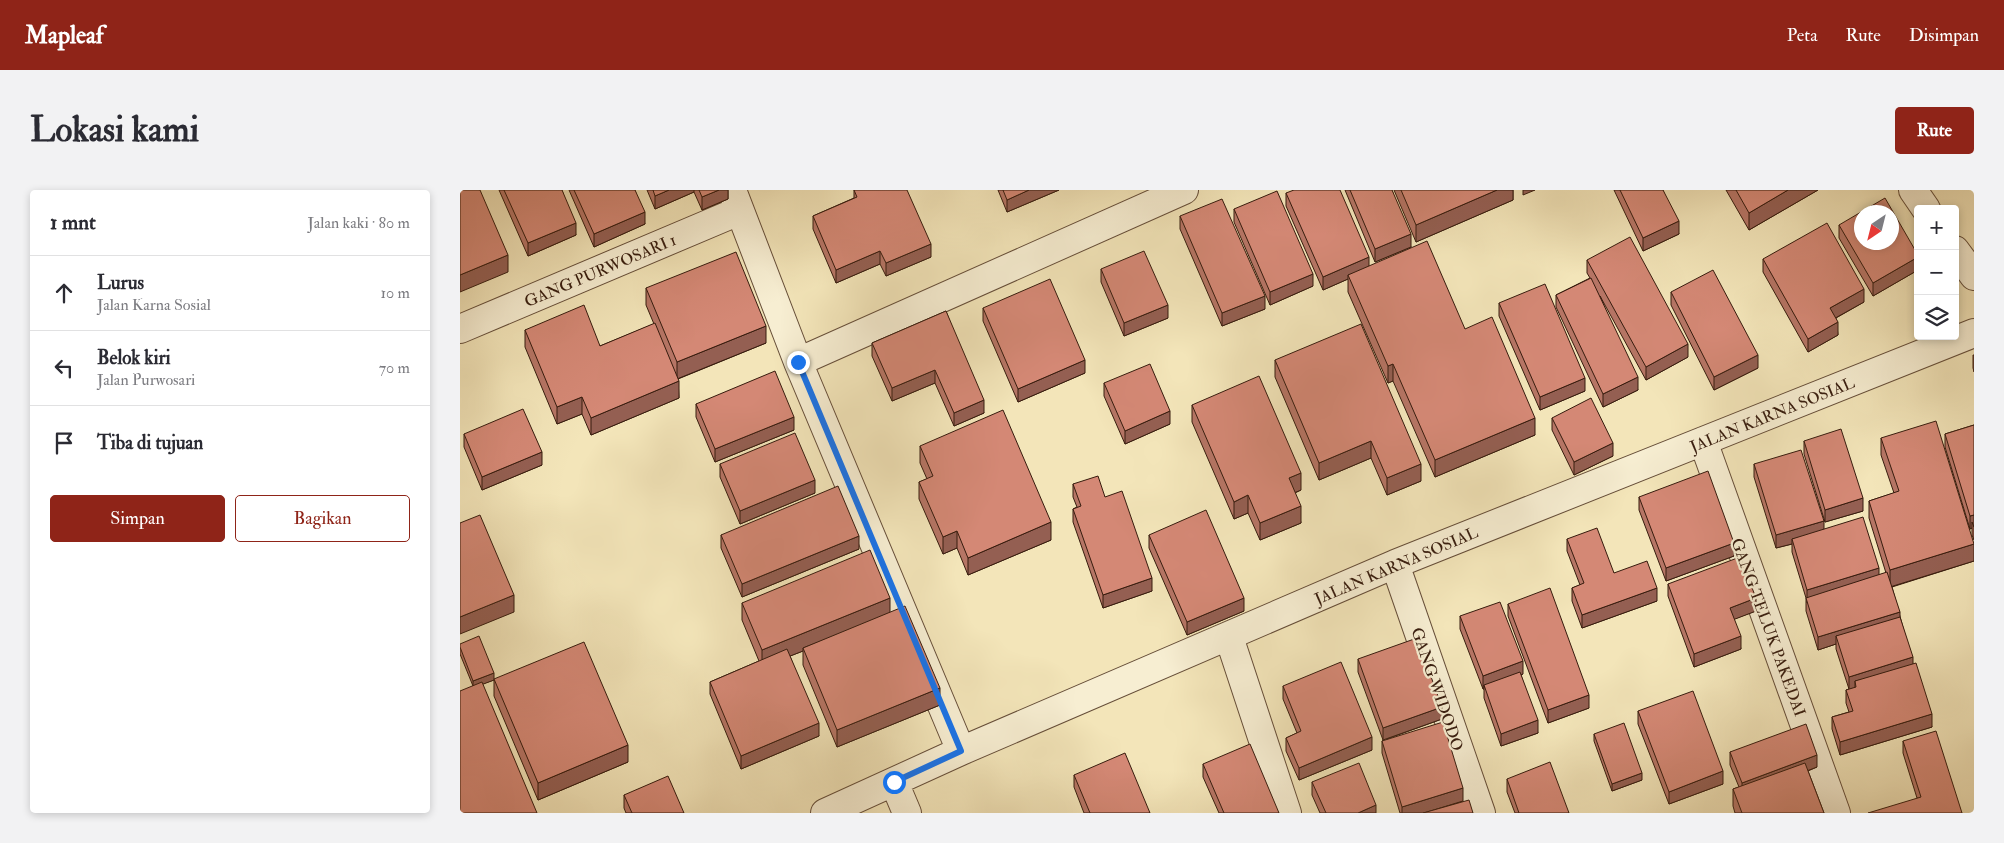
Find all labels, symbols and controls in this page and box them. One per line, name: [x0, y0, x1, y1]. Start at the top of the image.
text: Mapleaf: [25, 20, 104, 51]
text: Peta: [1787, 24, 1818, 47]
text: Rute: [1846, 24, 1881, 47]
text: Disimpan: [1909, 24, 1979, 47]
button: Rute: [1895, 107, 1974, 154]
text: Lokasi kami: [30, 108, 199, 152]
north arrow: [1854, 205, 1899, 250]
map controls: [1914, 205, 1959, 340]
button: +: [1914, 205, 1959, 250]
text: 1 mnt: [50, 209, 96, 236]
text: Jalan kaki · 80 m: [308, 213, 410, 233]
street label: GANG PURWOSARI 1: [521, 230, 679, 312]
button: −: [1914, 250, 1959, 295]
text: Lurus: [97, 271, 144, 295]
icon: ahead: [50, 279, 78, 307]
text: 10 m: [380, 283, 410, 303]
text: Jalan Karna Sosial: [97, 295, 211, 315]
button: layers: [1914, 295, 1959, 340]
text: Belok kiri: [97, 346, 171, 370]
route end: [787, 351, 810, 374]
icon: left: [50, 354, 78, 382]
text: 70 m: [379, 358, 410, 378]
text: Jalan Purwosari: [97, 370, 195, 390]
street label: JALAN KARNA SOSIAL: [1686, 373, 1858, 458]
icon: arrive: [50, 429, 78, 457]
text: Tiba di tujuan: [97, 431, 203, 455]
button: Simpan: [50, 495, 225, 542]
button: Bagikan: [235, 495, 410, 542]
street label: JALAN KARNA SOSIAL: [1311, 522, 1482, 611]
street label: GANG TELUK PAKEDAI: [1726, 535, 1810, 719]
street label: GANG WIDODO: [1407, 625, 1468, 754]
route start: [883, 771, 906, 794]

